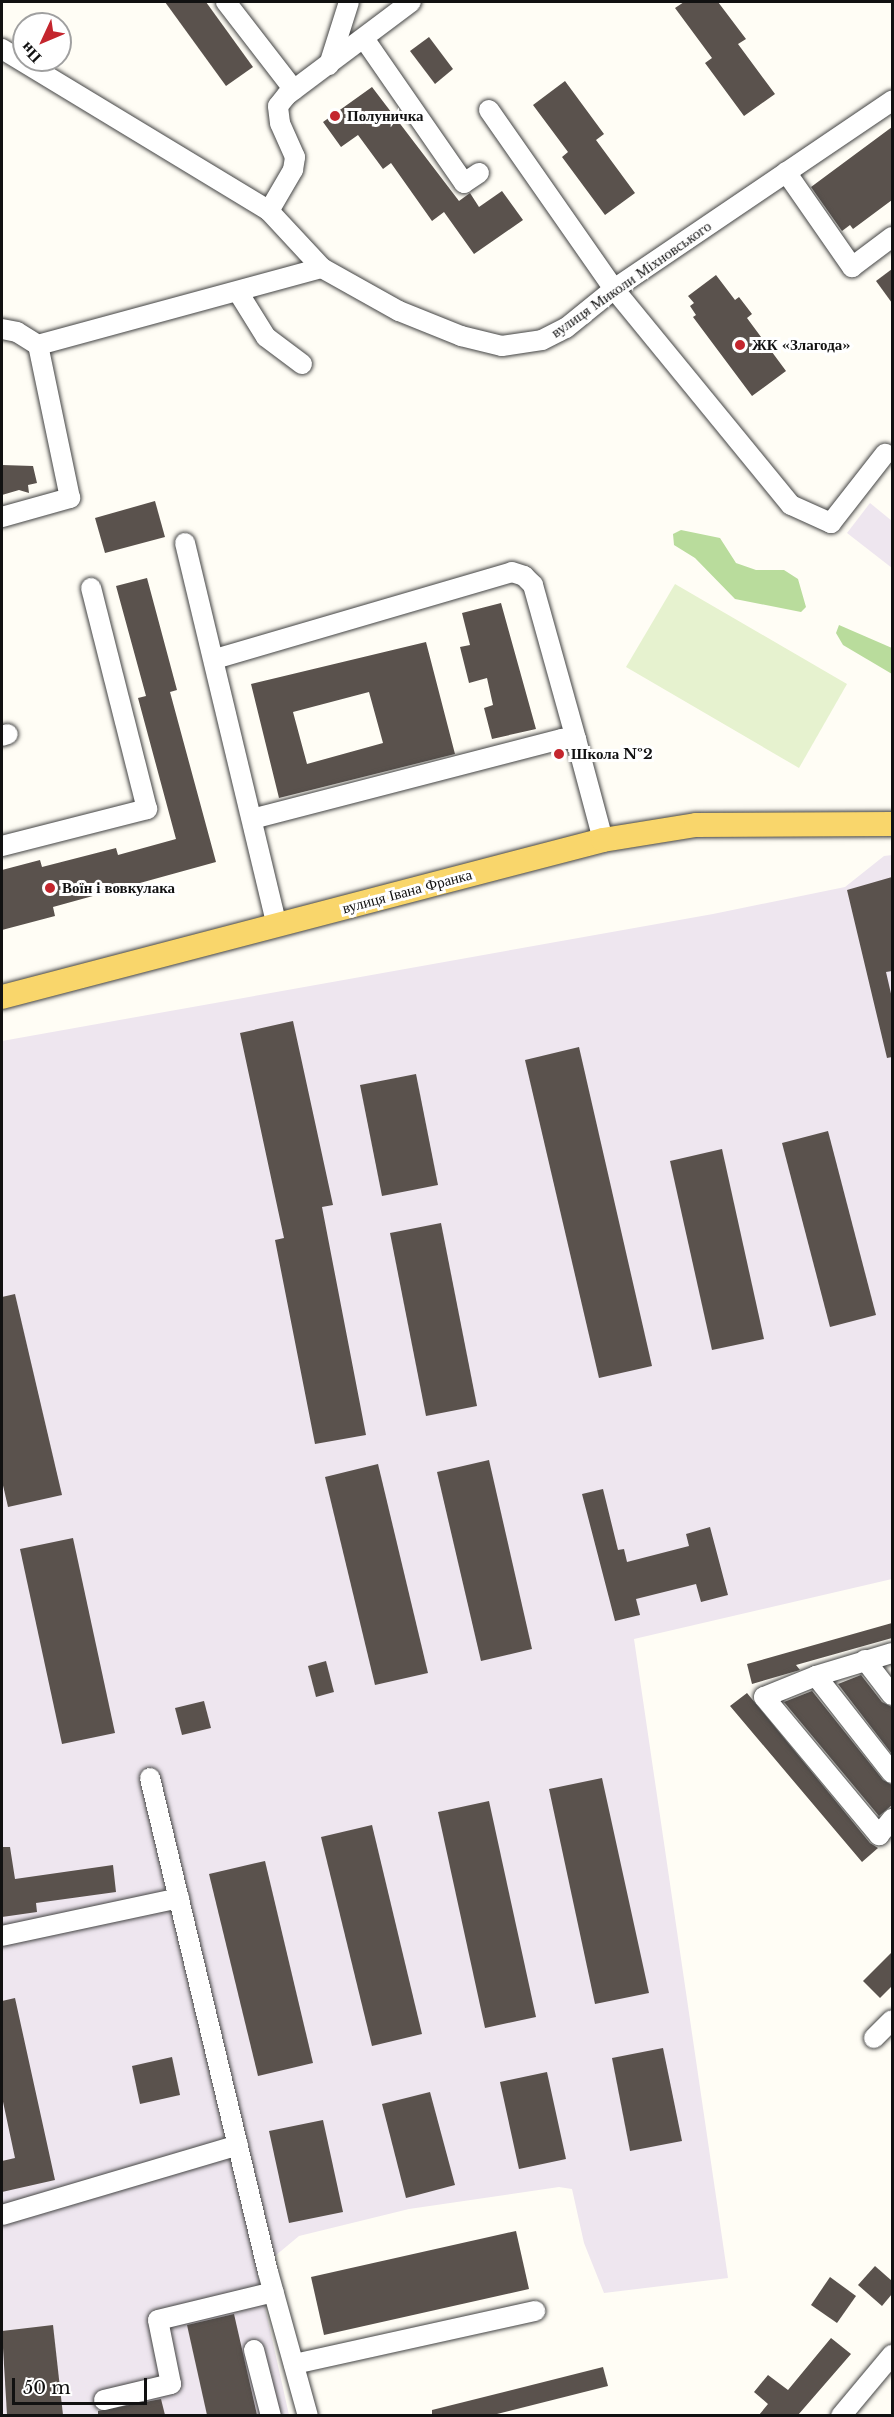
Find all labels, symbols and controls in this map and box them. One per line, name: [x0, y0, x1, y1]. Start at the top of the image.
north arrow: [12, 12, 72, 72]
text: Пн: [16, 38, 45, 68]
place label: Полуничка: [347, 107, 424, 125]
marker: Полуничка: [328, 109, 342, 123]
street label: вулиця Миколи Міхновського: [547, 217, 715, 341]
place label: ЖК «Злагода»: [752, 336, 851, 354]
marker: ЖК «Злагода»: [733, 338, 747, 352]
place label: Школа №2: [571, 745, 653, 763]
marker: Школа №2: [552, 747, 566, 761]
street label: вулиця Івана Франка: [340, 865, 474, 917]
place label: Воїн і вовкулака: [62, 879, 175, 897]
marker: Воїн і вовкулака: [43, 881, 57, 895]
scale bar: [15, 2366, 150, 2404]
text: 50 m: [23, 2377, 71, 2399]

